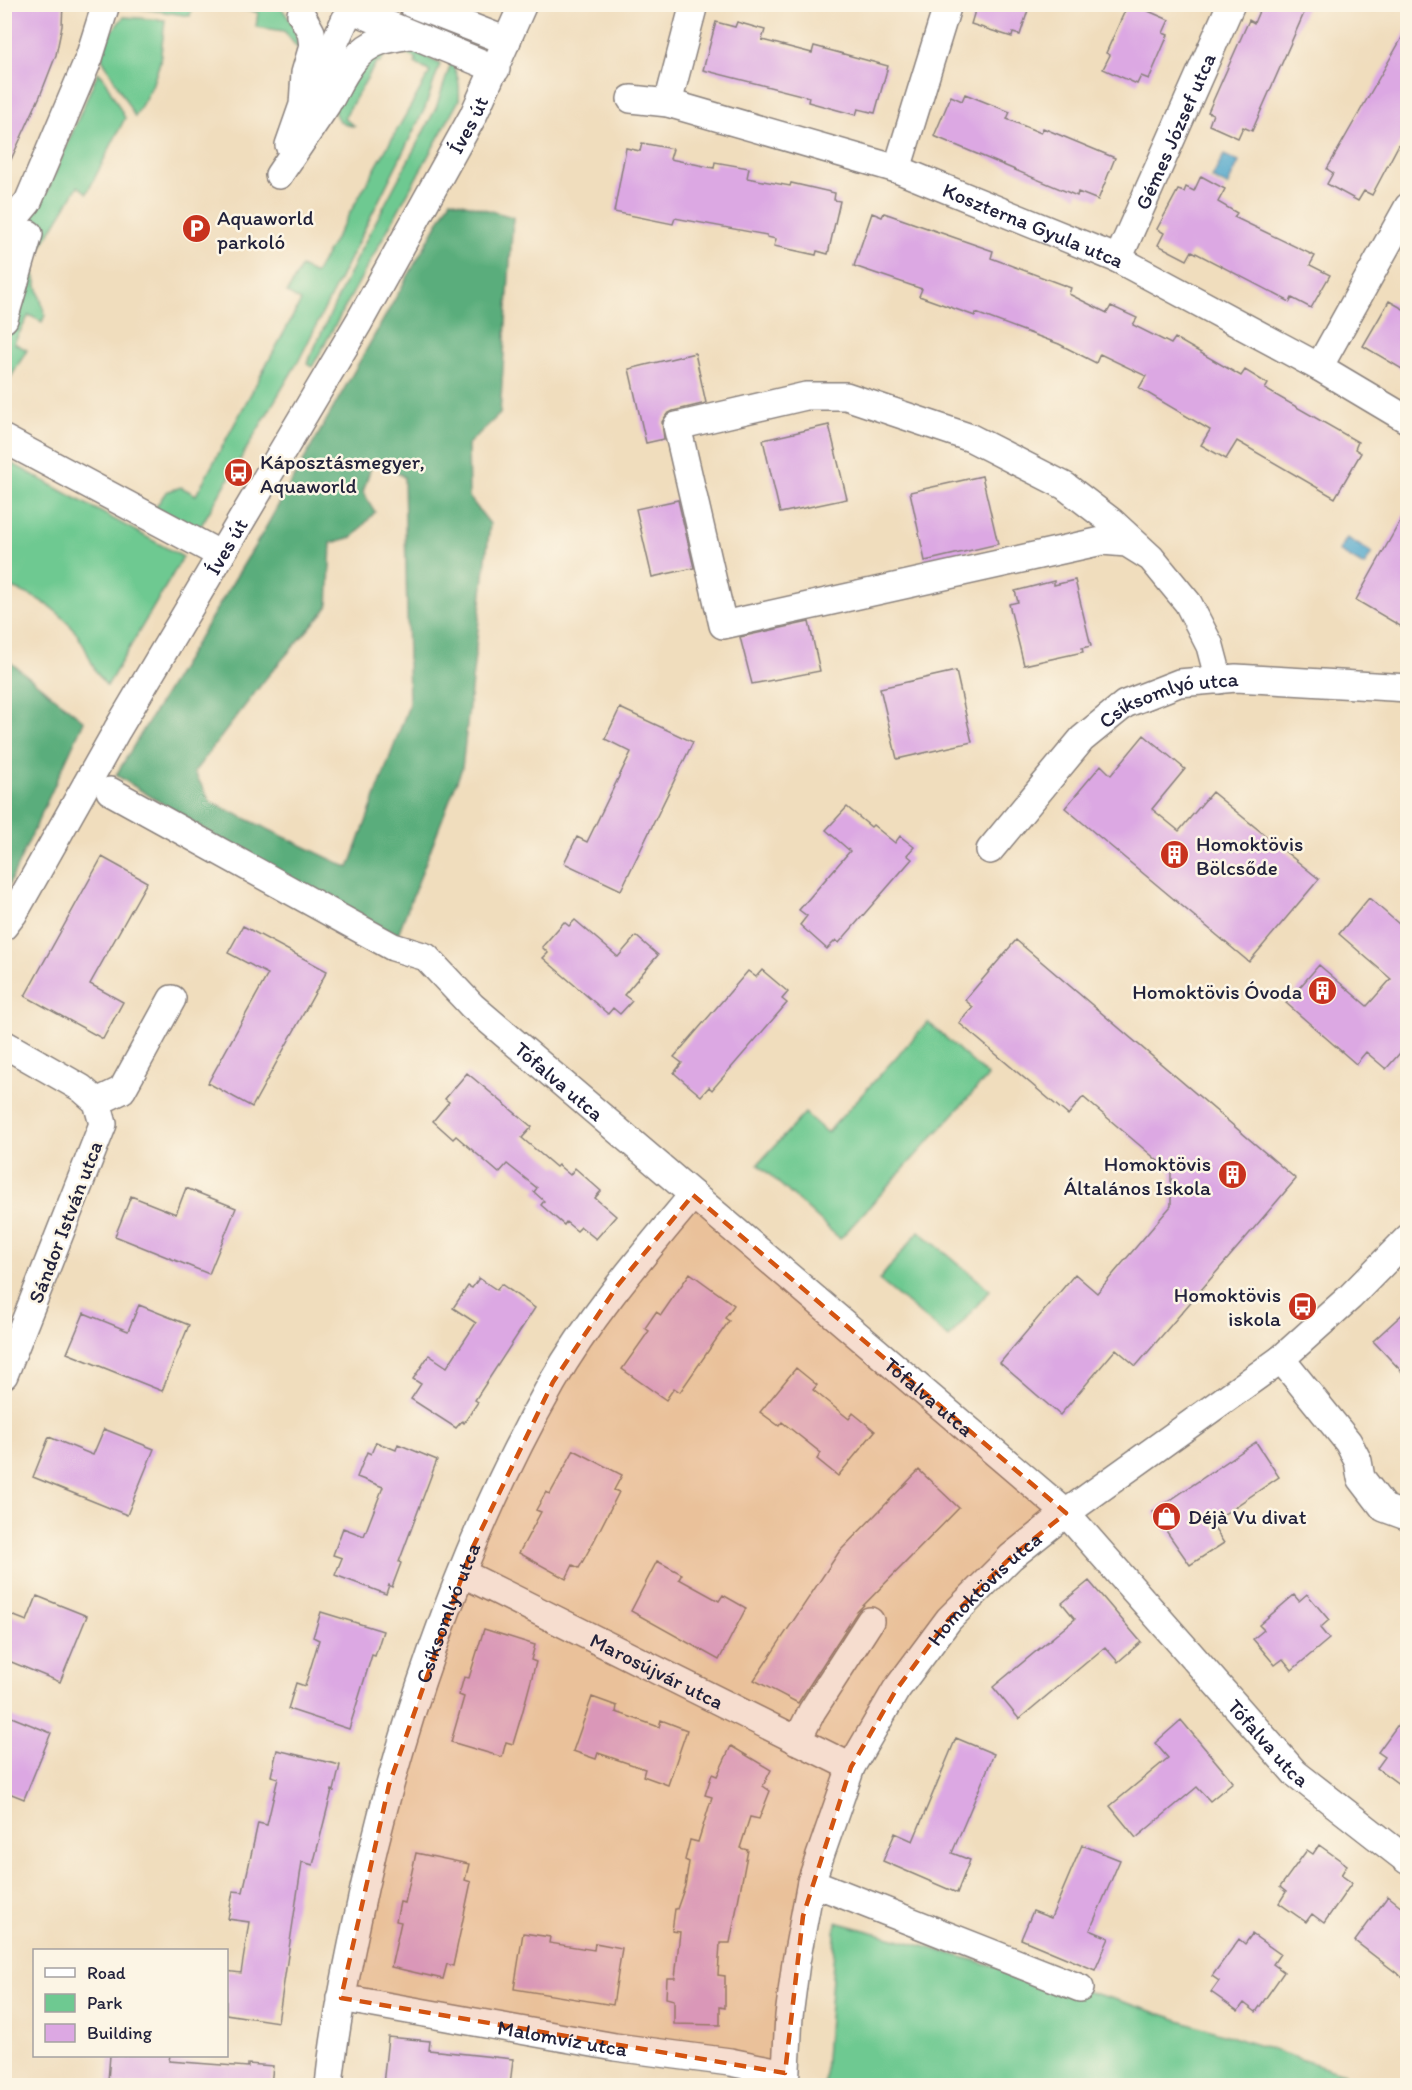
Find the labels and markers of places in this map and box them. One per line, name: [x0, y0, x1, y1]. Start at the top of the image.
place label: Aquaworld parkoló: [217, 205, 314, 254]
parking icon: Aquaworld parkoló: [180, 213, 212, 245]
place label: Káposztásmegyer, Aquaworld: [260, 449, 425, 498]
bus stop icon: Káposztásmegyer, Aquaworld: [223, 457, 255, 489]
place label: Homoktövis Bölcsőde: [1196, 831, 1303, 880]
building icon: Homoktövis Bölcsőde: [1159, 839, 1191, 871]
building icon: Homoktövis Óvoda: [1307, 975, 1339, 1007]
place label: Homoktövis Óvoda: [1132, 979, 1302, 1004]
place label: Homoktövis Általános Iskola: [1064, 1151, 1211, 1200]
building icon: Homoktövis Általános Iskola: [1216, 1159, 1248, 1191]
place label: Homoktövis iskola: [1174, 1282, 1281, 1331]
bus stop icon: Homoktövis iskola: [1286, 1290, 1318, 1322]
shop icon: Déjà Vu divat: [1151, 1500, 1183, 1532]
place label: Déjà Vu divat: [1188, 1504, 1307, 1529]

